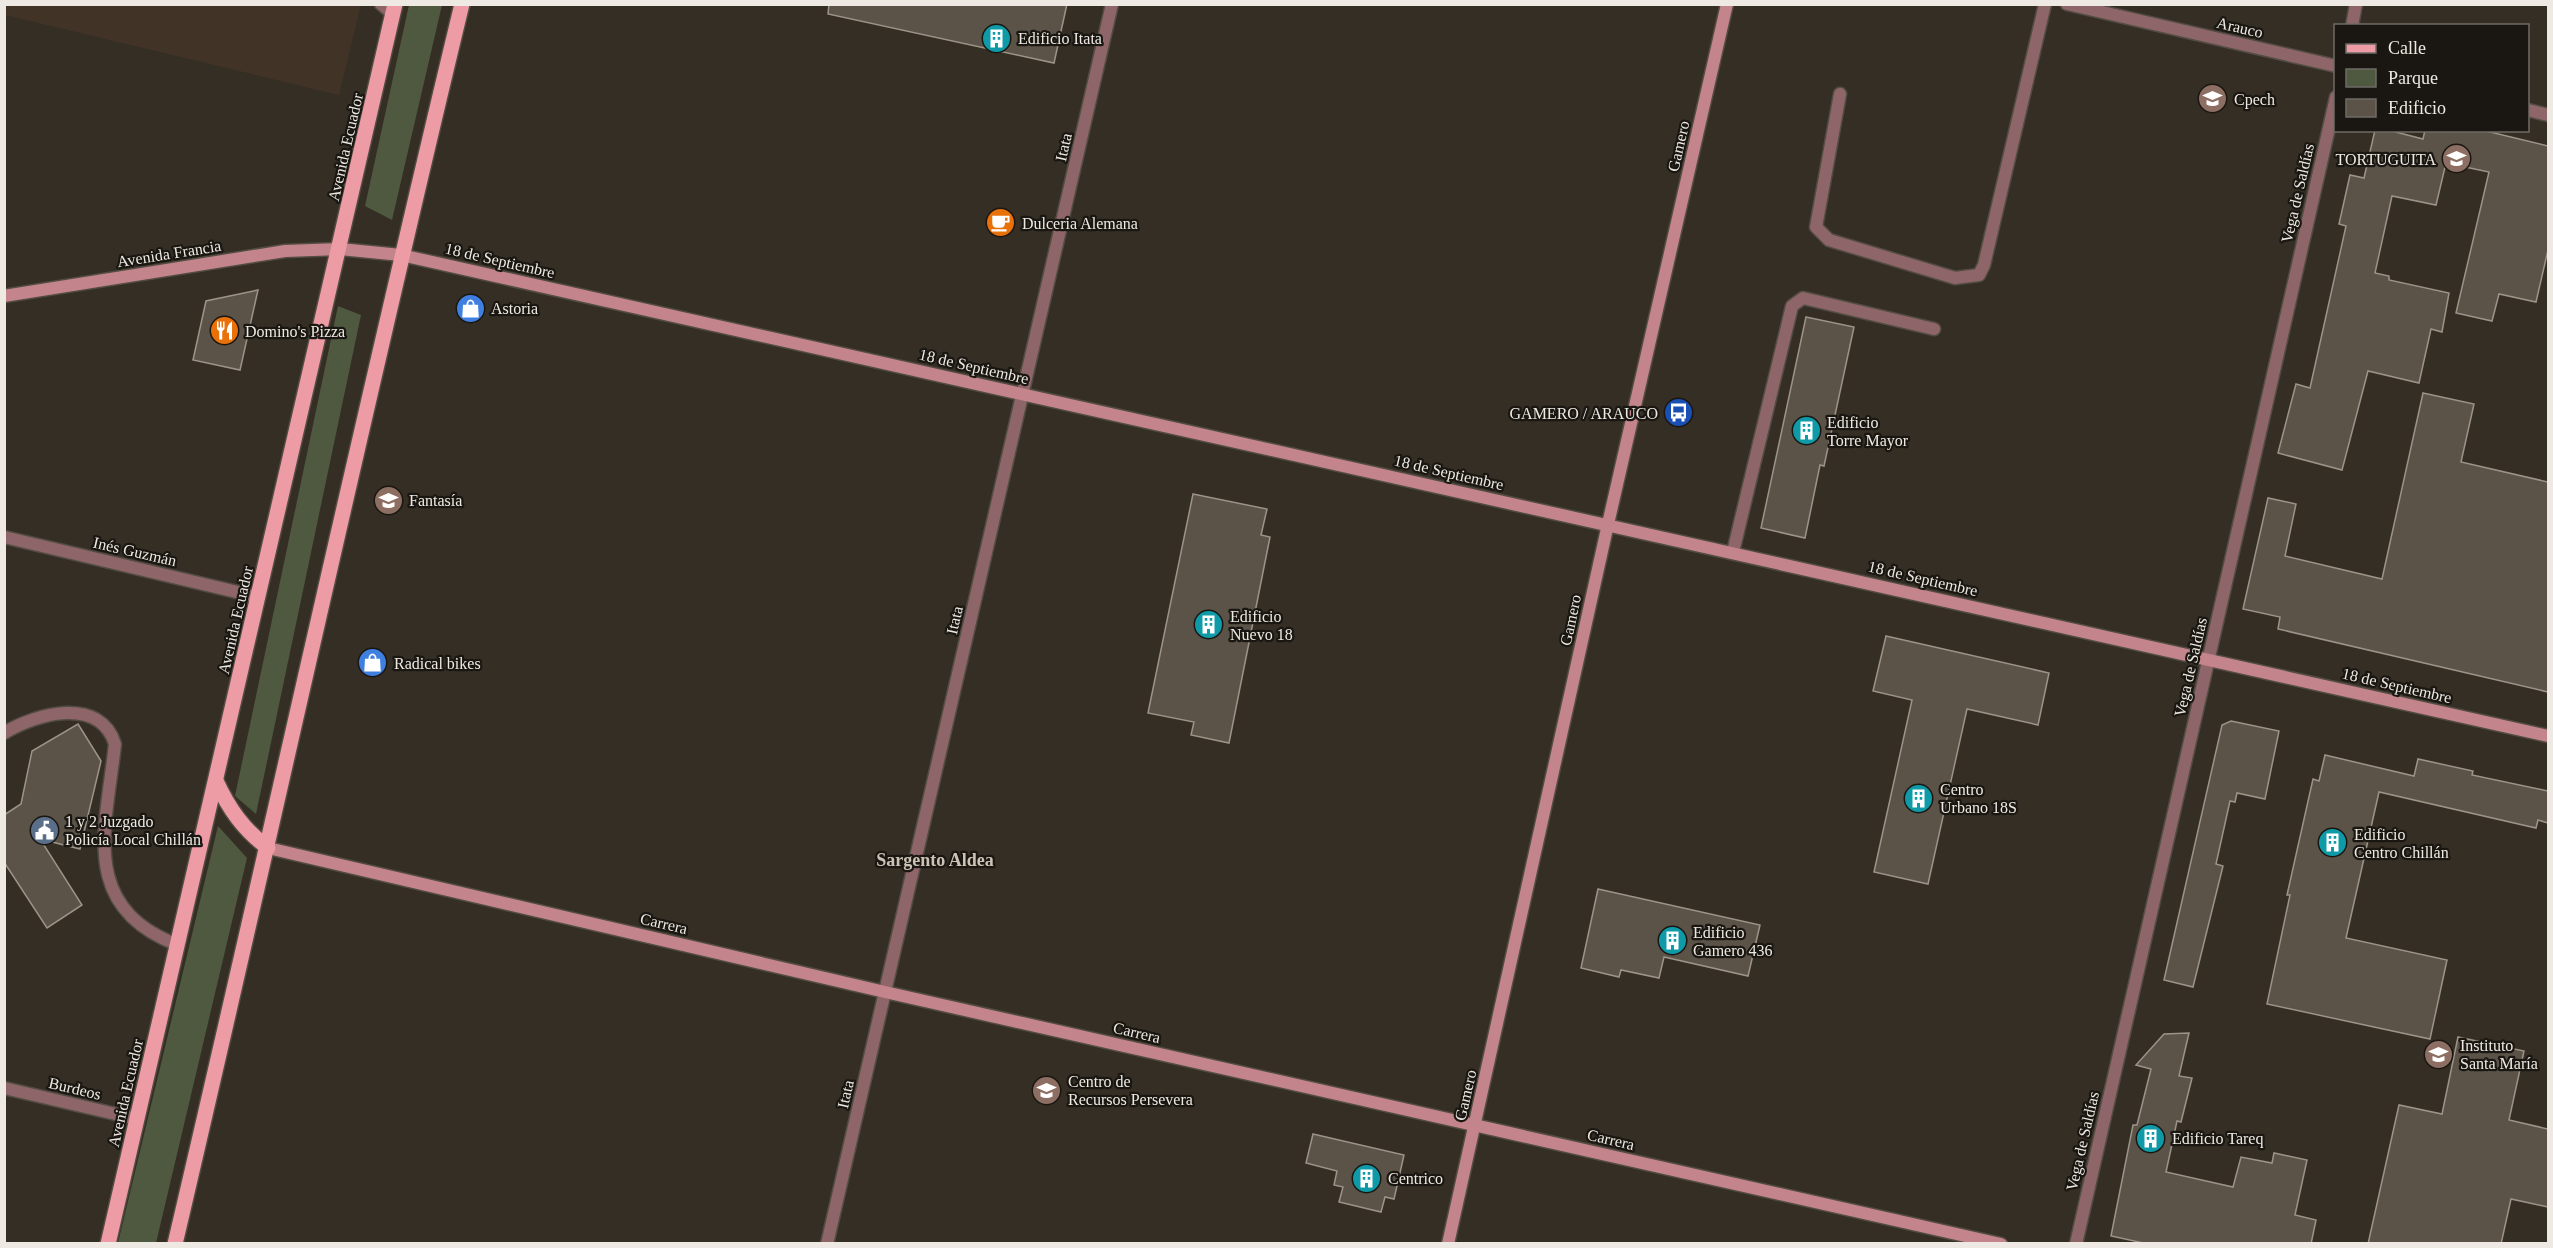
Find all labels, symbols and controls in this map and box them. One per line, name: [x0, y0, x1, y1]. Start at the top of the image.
street label: Arauco: [2215, 14, 2265, 41]
building icon: Edificio Itata: [981, 22, 1013, 54]
legend: [2334, 24, 2529, 132]
place label: Edificio Itata: [1018, 30, 1102, 47]
text: Calle: [2388, 38, 2426, 58]
text: Parque: [2388, 68, 2438, 88]
school or university icon: Cpech: [2197, 83, 2229, 115]
street label: Avenida Ecuador: [325, 91, 366, 203]
place label: Cpech: [2234, 91, 2275, 109]
text: Edificio: [2388, 98, 2446, 118]
street label: Gamero: [1664, 119, 1693, 173]
street label: Itata: [1052, 131, 1075, 163]
street label: Vega de Saldías: [2278, 142, 2318, 245]
school or university icon: TORTUGUITA: [2441, 143, 2473, 175]
place label: TORTUGUITA: [2335, 151, 2436, 168]
cafe icon: Dulceria Alemana: [985, 207, 1017, 239]
place label: Dulceria Alemana: [1022, 215, 1138, 232]
street label: Avenida Francia: [116, 237, 222, 270]
street label: 18 de Septiembre: [443, 240, 556, 282]
shop icon: Astoria: [454, 292, 486, 324]
place label: Astoria: [491, 300, 538, 317]
restaurant icon: Domino's Pizza: [208, 315, 240, 347]
place label: Domino's Pizza: [245, 323, 345, 340]
street label: 18 de Septiembre: [917, 346, 1030, 388]
bus stop icon: GAMERO / ARAUCO: [1663, 397, 1695, 429]
place label: GAMERO / ARAUCO: [1510, 405, 1658, 422]
place label: Edificio Torre Mayor: [1827, 414, 1909, 450]
building icon: Edificio Torre Mayor: [1790, 415, 1822, 447]
street label: 18 de Septiembre: [1392, 452, 1505, 494]
school or university icon: Fantasía: [372, 484, 404, 516]
place label: Fantasía: [409, 492, 462, 509]
street label: Inés Guzmán: [92, 534, 178, 569]
street label: 18 de Septiembre: [1866, 558, 1979, 600]
street label: Avenida Ecuador: [215, 564, 256, 676]
street label: Gamero: [1557, 593, 1584, 647]
street label: Itata: [943, 604, 966, 636]
place label: Edificio Nuevo 18: [1230, 608, 1293, 643]
building icon: Edificio Nuevo 18: [1193, 609, 1225, 641]
street label: Vega de Saldías: [2171, 616, 2211, 719]
shop icon: Radical bikes: [357, 647, 389, 679]
place label: Radical bikes: [394, 655, 481, 672]
street label: 18 de Septiembre: [2340, 665, 2453, 707]
place label: Centro Urbano 18S: [1940, 781, 2017, 816]
building icon: Centro Urbano 18S: [1903, 782, 1935, 814]
place label: 1 y 2 Juzgado Policía Local Chillán: [65, 813, 201, 848]
public building icon: 1 y 2 Juzgado Policía Local Chillán: [28, 814, 60, 846]
place label: Edificio Centro Chillán: [2354, 826, 2449, 861]
building icon: Edificio Centro Chillán: [2317, 827, 2349, 859]
district label: Sargento Aldea: [876, 850, 994, 870]
street label: Carrera: [639, 910, 689, 937]
place label: Edificio Gamero 436: [1693, 924, 1773, 959]
building icon: Edificio Gamero 436: [1656, 925, 1688, 957]
street label: Carrera: [1112, 1019, 1162, 1046]
street label: Avenida Ecuador: [105, 1037, 146, 1149]
place label: Instituto Santa María: [2460, 1037, 2538, 1072]
school or university icon: Instituto Santa María: [2423, 1038, 2455, 1070]
street label: Gamero: [1451, 1068, 1480, 1122]
place label: Centro de Recursos Persevera: [1068, 1073, 1193, 1108]
street label: Burdeos: [47, 1074, 103, 1103]
school or university icon: Centro de Recursos Persevera: [1031, 1074, 1063, 1106]
street label: Itata: [834, 1078, 857, 1110]
street label: Vega de Saldías: [2063, 1090, 2103, 1193]
building icon: Edificio Tareq: [2135, 1122, 2167, 1154]
street label: Carrera: [1586, 1126, 1636, 1153]
place label: Edificio Tareq: [2172, 1130, 2263, 1148]
building icon: Centrico: [1351, 1162, 1383, 1194]
place label: Centrico: [1388, 1170, 1443, 1187]

